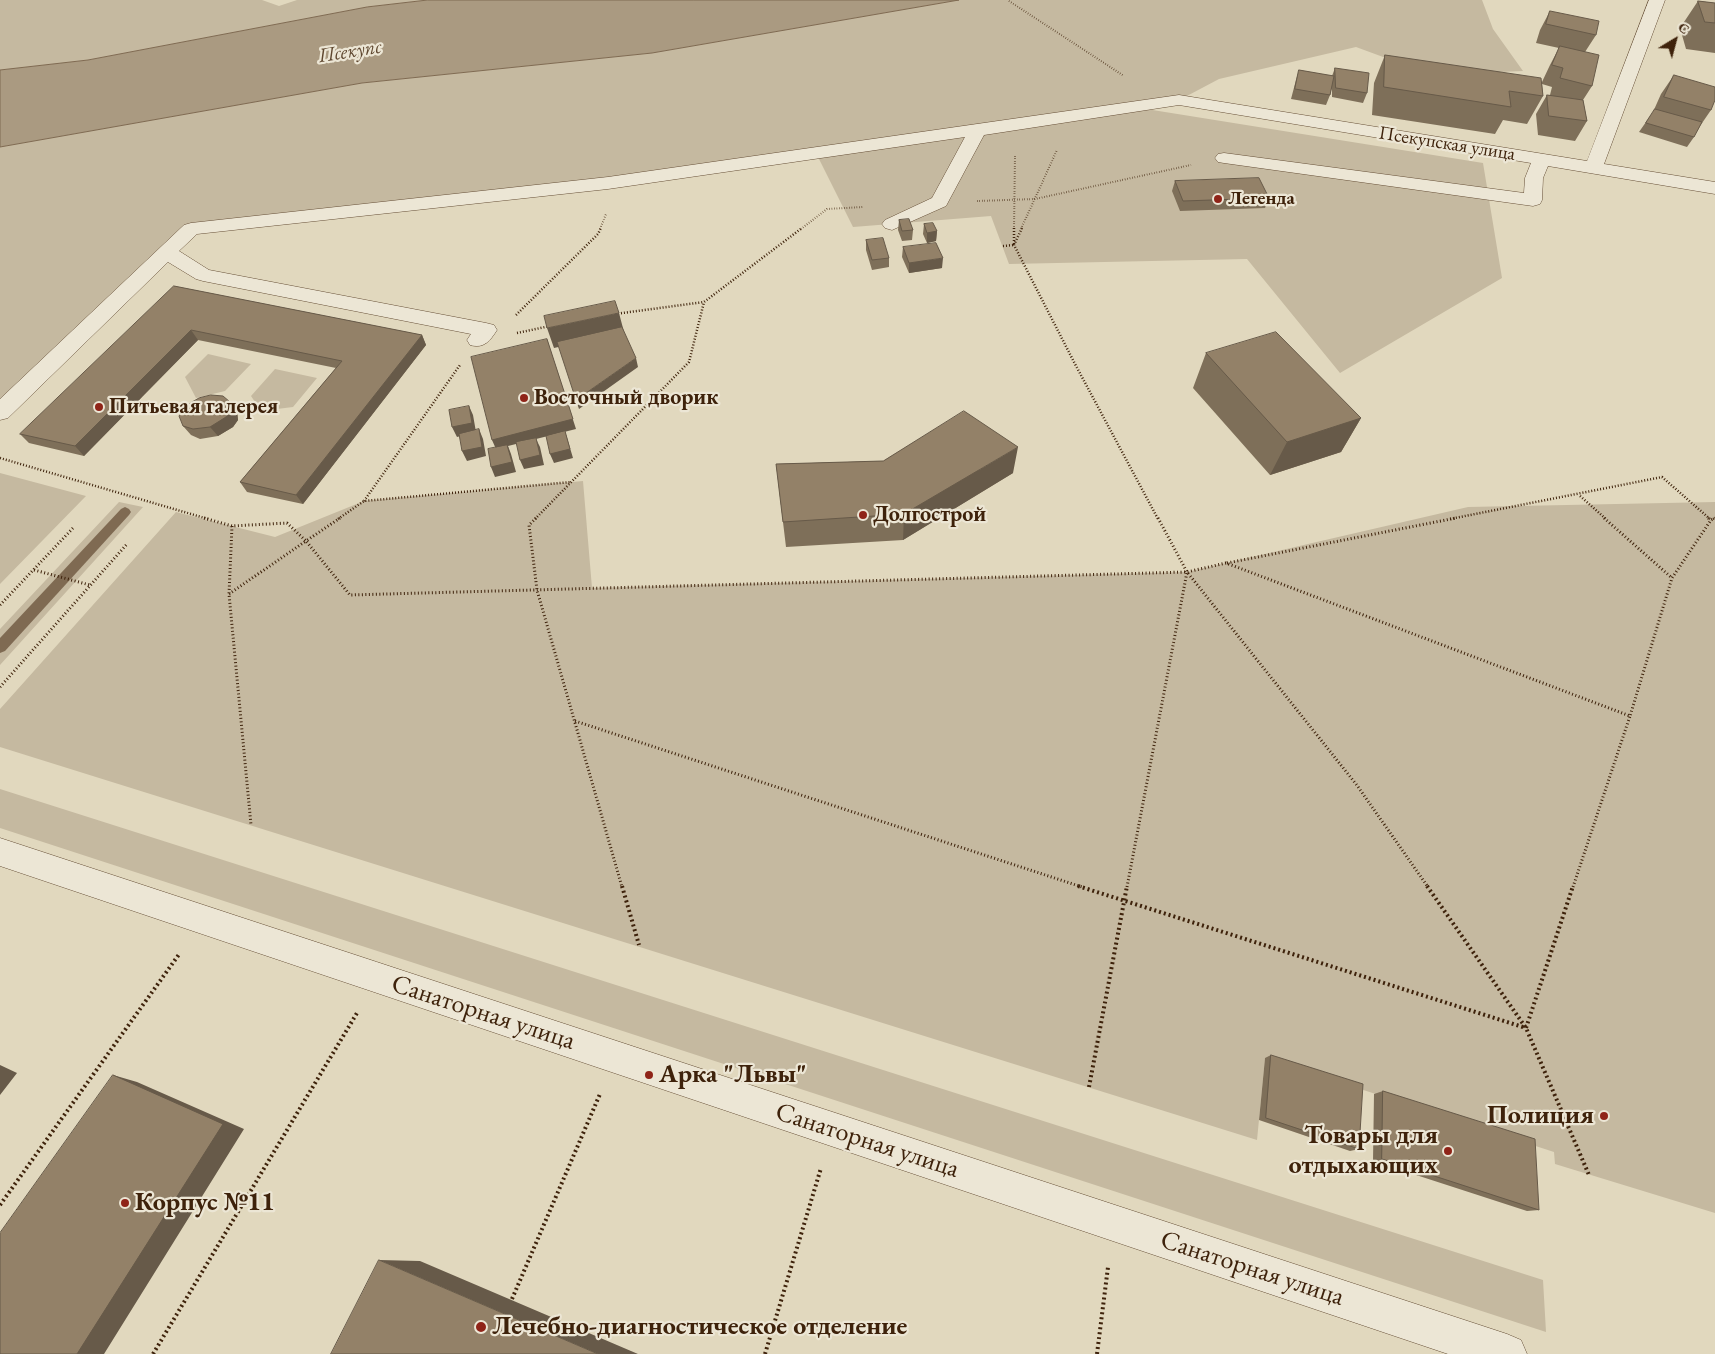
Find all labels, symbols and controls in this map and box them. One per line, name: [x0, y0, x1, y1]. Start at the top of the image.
north arrow: [1650, 15, 1700, 65]
text: С: [1675, 18, 1693, 38]
water label: Псекупс: [317, 35, 383, 69]
street label: Псекупская улица: [1377, 122, 1517, 166]
place label: Легенда: [1228, 188, 1295, 210]
marker: Легенда: [1212, 193, 1224, 205]
place label: Восточный дворик: [534, 385, 718, 411]
marker: Восточный дворик: [518, 392, 530, 404]
place label: Питьевая галерея: [109, 394, 278, 420]
marker: Питьевая галерея: [93, 401, 105, 413]
place label: Долгострой: [873, 502, 986, 528]
marker: Долгострой: [857, 509, 869, 521]
street label: Санаторная улица: [387, 969, 579, 1057]
place label: Арка "Львы": [659, 1059, 807, 1091]
marker: Арка "Львы": [643, 1069, 655, 1081]
street label: Санаторная улица: [771, 1097, 963, 1185]
place label: Полиция: [1487, 1100, 1594, 1132]
marker: Полиция: [1598, 1110, 1610, 1122]
place label: Товары для отдыхающих: [1288, 1120, 1438, 1182]
marker: Товары для отдыхающих: [1442, 1145, 1454, 1157]
place label: Корпус №11: [135, 1187, 275, 1219]
marker: Корпус №11: [119, 1197, 131, 1209]
street label: Санаторная улица: [1156, 1225, 1348, 1313]
place label: Лечебно-диагностическое отделение: [492, 1311, 907, 1343]
marker: Лечебно-диагностическое отделение: [474, 1320, 488, 1334]

